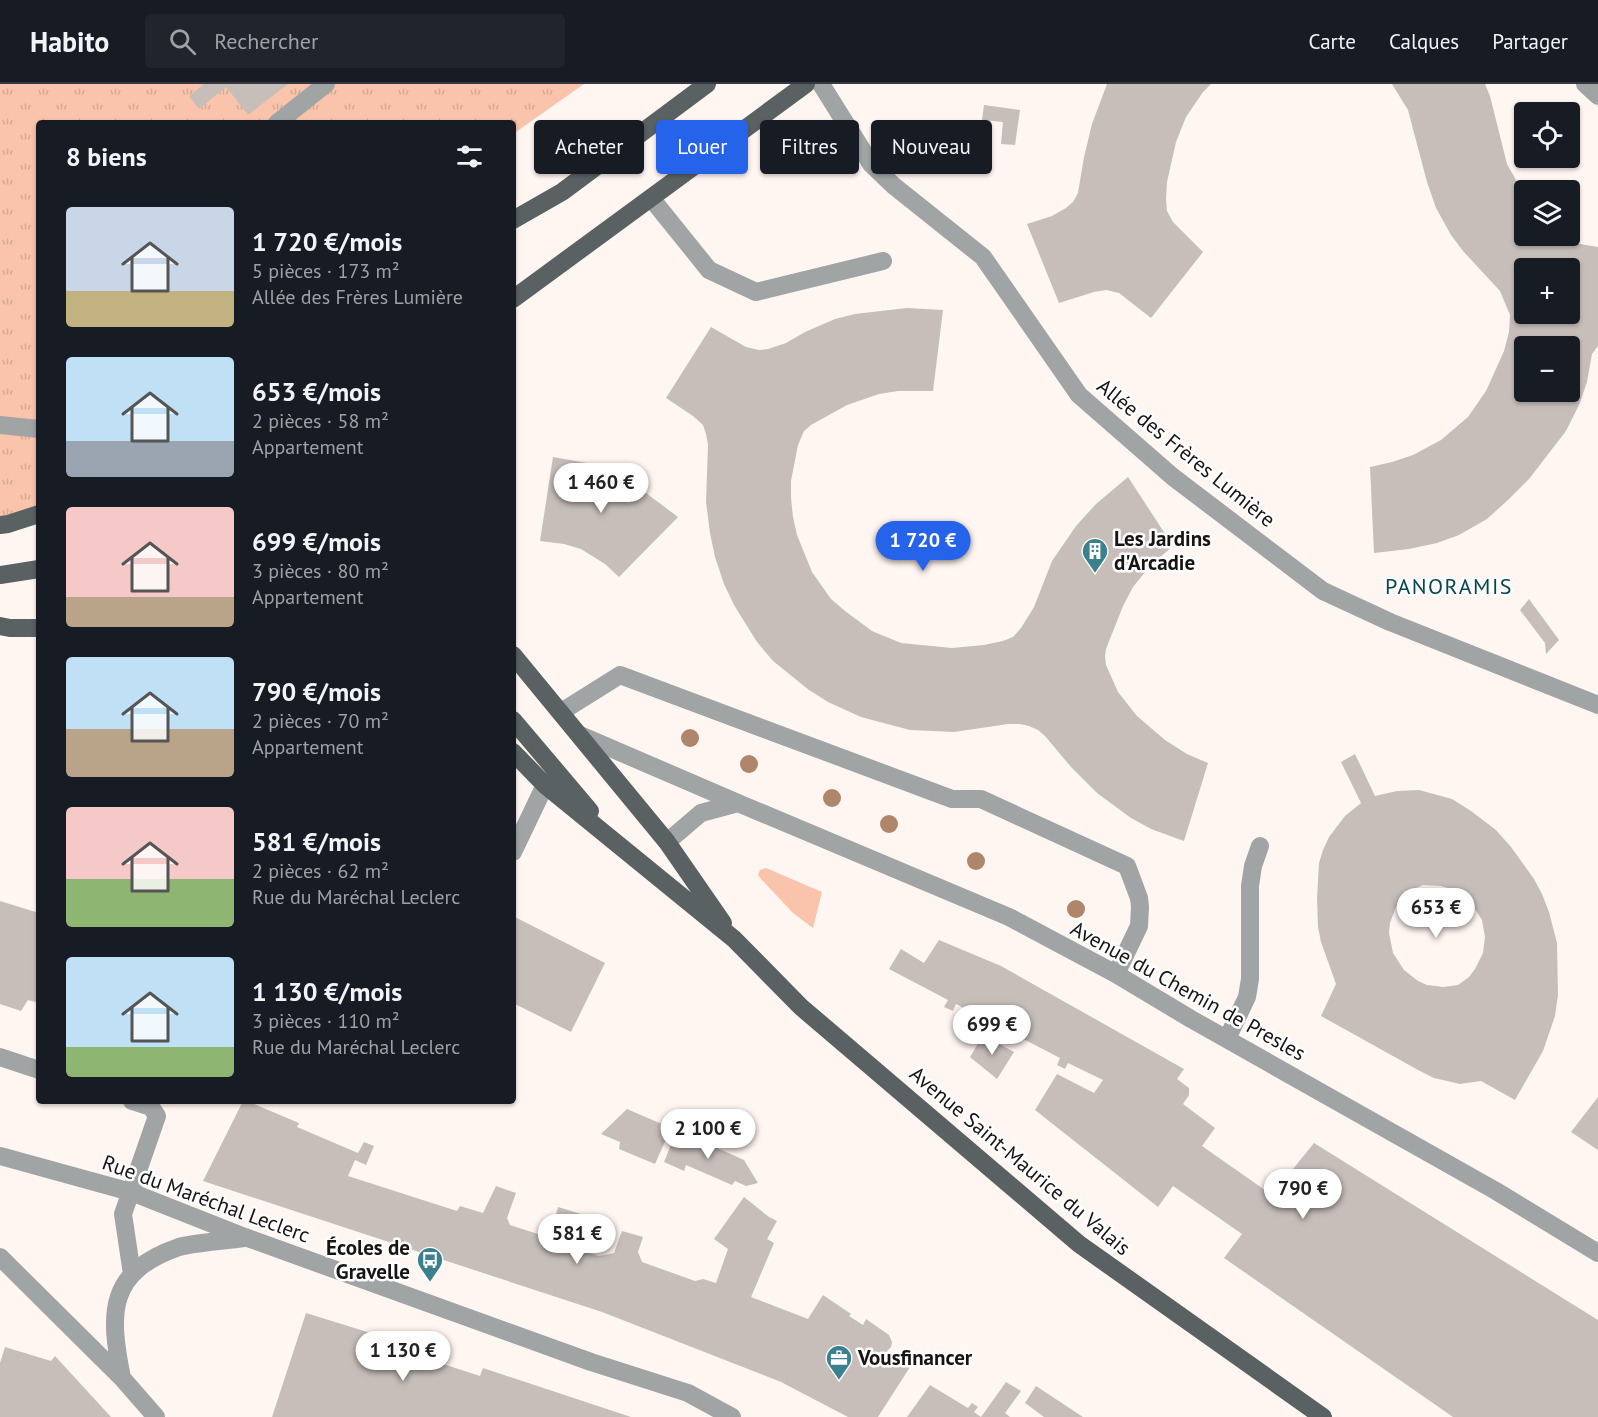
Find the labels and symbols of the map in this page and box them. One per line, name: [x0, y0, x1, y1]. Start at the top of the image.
street label: Allée des Frères Lumière: [1092, 372, 1281, 533]
pin: 1 460 €: [546, 463, 656, 514]
pin: 1 720 €: [868, 521, 978, 572]
place label: Les Jardins d'Arcadie: [1114, 525, 1211, 576]
building icon: Les Jardins d'Arcadie: [1080, 536, 1110, 574]
district label: PANORAMIS: [1385, 572, 1513, 600]
pin: 653 €: [1394, 888, 1478, 939]
street label: Avenue du Chemin de Presles: [1066, 915, 1310, 1066]
pin: 699 €: [950, 1005, 1034, 1056]
street label: Avenue Saint-Maurice du Valais: [904, 1060, 1136, 1261]
pin: 2 100 €: [653, 1109, 763, 1160]
street label: Rue du Maréchal Leclerc: [99, 1148, 314, 1249]
pin: 790 €: [1261, 1169, 1345, 1220]
pin: 581 €: [535, 1214, 619, 1265]
place label: Écoles de Gravelle: [326, 1234, 410, 1285]
bus stop icon: Écoles de Gravelle: [415, 1245, 445, 1283]
pin: 1 130 €: [348, 1331, 458, 1382]
office icon: Vousfinancer: [824, 1343, 854, 1381]
place label: Vousfinancer: [857, 1344, 973, 1371]

